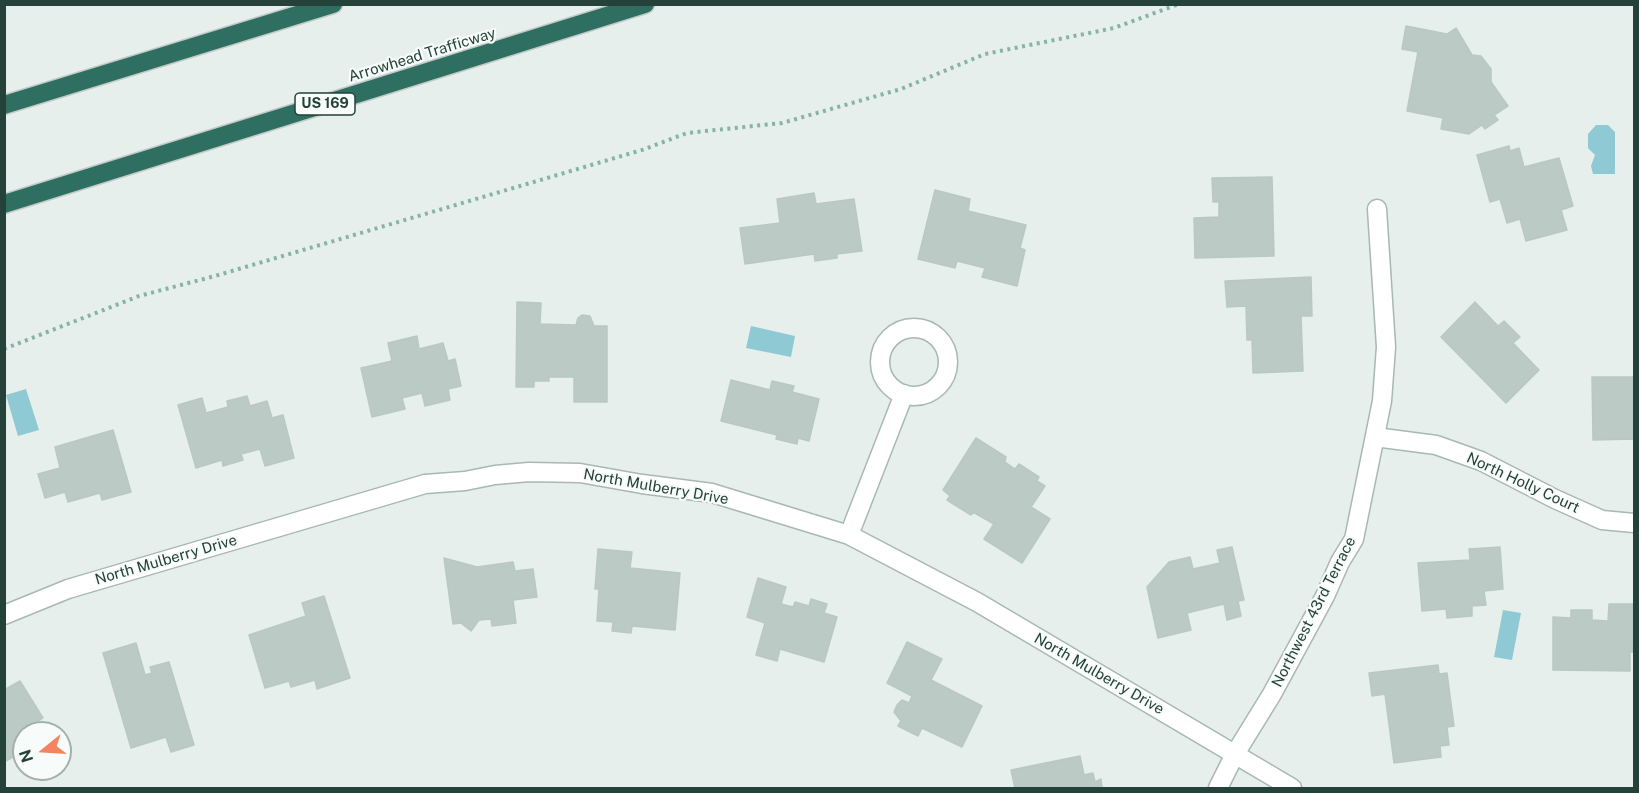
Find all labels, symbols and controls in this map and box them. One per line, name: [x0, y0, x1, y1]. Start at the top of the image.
street label: Arrowhead Trafficway: [346, 24, 498, 86]
road number: US 169: [295, 93, 355, 115]
street label: North Holly Court: [1464, 449, 1582, 517]
street label: North Mulberry Drive: [582, 465, 730, 509]
street label: North Mulberry Drive: [93, 531, 239, 589]
street label: Northwest 43rd Terrace: [1268, 534, 1360, 690]
street label: North Mulberry Drive: [1031, 629, 1167, 719]
north arrow: [12, 721, 72, 781]
text: N: [15, 747, 37, 765]

